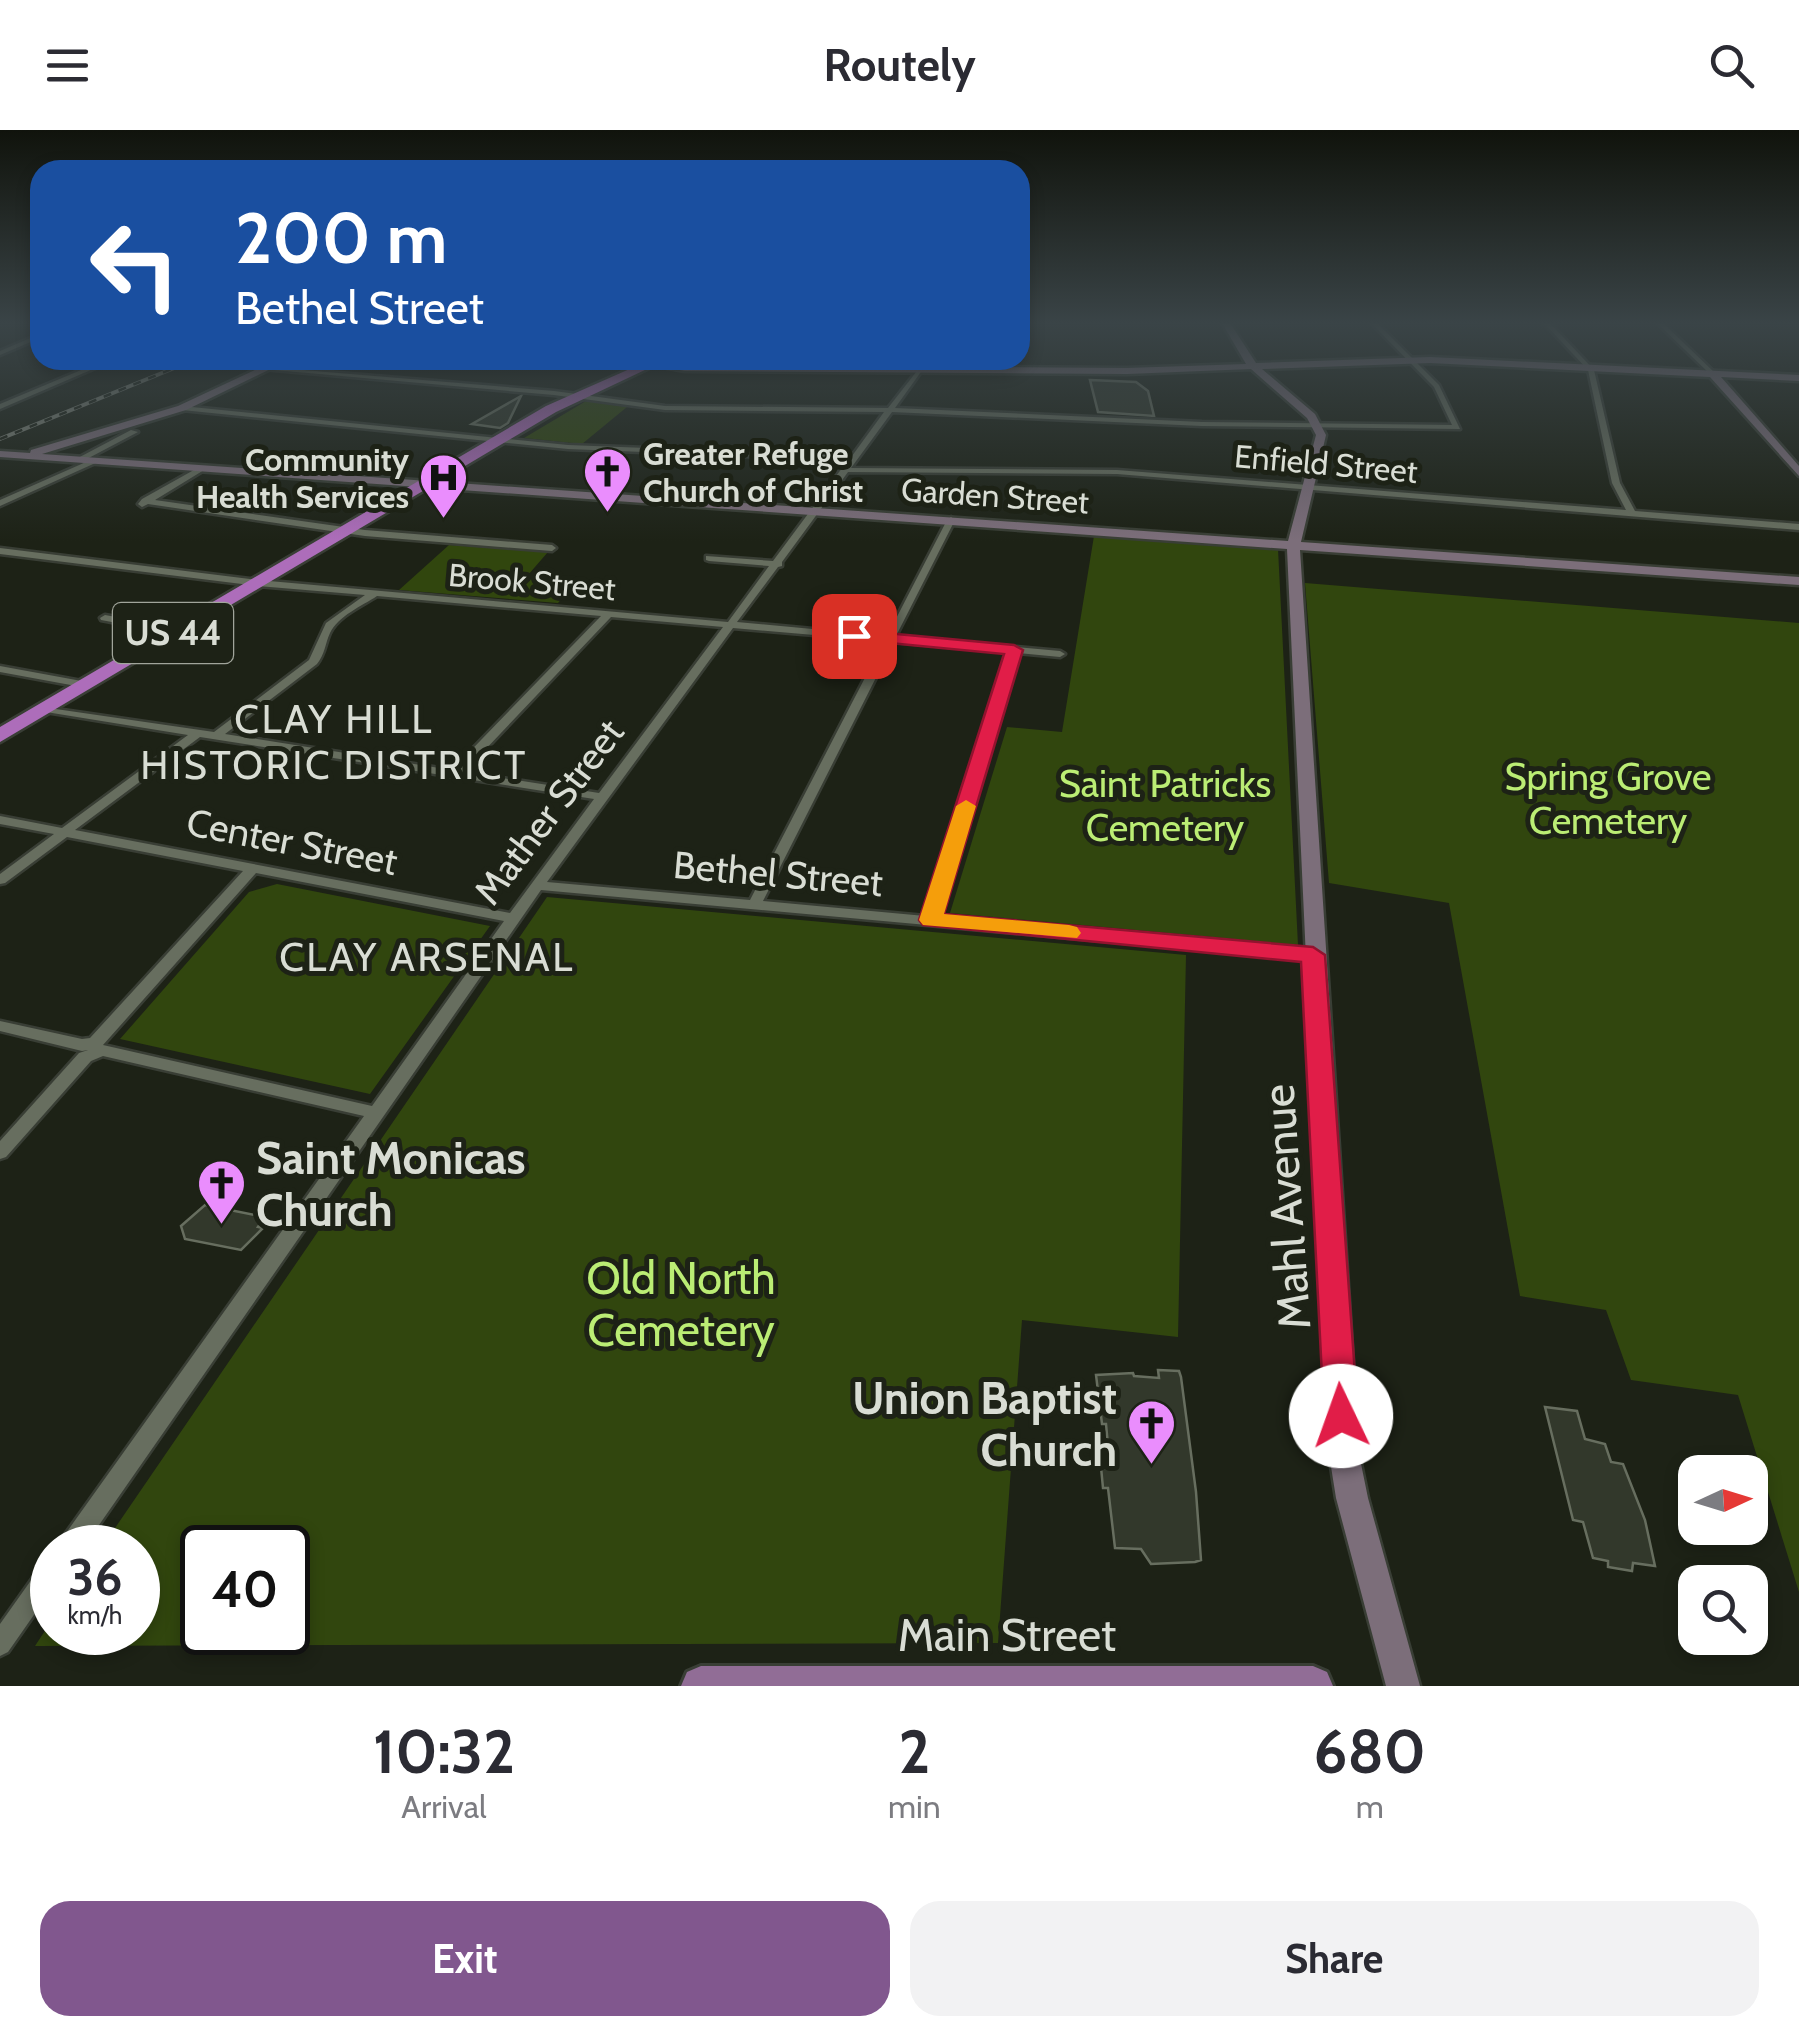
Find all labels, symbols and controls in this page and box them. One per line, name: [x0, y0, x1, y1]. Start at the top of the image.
icon: menu: [40, 38, 95, 93]
text: Routely: [823, 38, 976, 92]
icon: search: [1704, 38, 1759, 93]
text: 200 m: [235, 195, 447, 281]
icon: left: [70, 200, 200, 330]
text: Bethel Street: [235, 281, 484, 335]
place label: Greater Refuge Church of Christ: [643, 434, 863, 510]
street label: Enfield Street: [1233, 436, 1419, 491]
place label: Community Health Services: [196, 440, 410, 516]
church icon: Greater Refuge Church of Christ: [582, 446, 634, 514]
hospital icon: Community Health Services: [418, 452, 470, 520]
street label: Garden Street: [900, 469, 1090, 522]
street label: Brook Street: [447, 555, 617, 608]
pin: [812, 594, 897, 679]
road number: US 44: [113, 603, 233, 663]
icon: arrive: [827, 609, 882, 664]
district label: CLAY HILL HISTORIC DISTRICT: [140, 694, 528, 789]
street label: Mather Street: [464, 710, 634, 914]
park label: Spring Grove Cemetery: [1504, 753, 1712, 844]
park label: Saint Patricks Cemetery: [1059, 760, 1271, 851]
street label: Center Street: [183, 798, 402, 885]
street label: Bethel Street: [671, 841, 885, 906]
district label: CLAY ARSENAL: [279, 932, 575, 981]
street label: Mahl Avenue: [1250, 1083, 1322, 1331]
place label: Saint Monicas Church: [256, 1131, 526, 1237]
church icon: Saint Monicas Church: [195, 1158, 247, 1226]
park label: Old North Cemetery: [586, 1251, 776, 1357]
position arrow: [1289, 1364, 1393, 1468]
place label: Union Baptist Church: [852, 1371, 1117, 1477]
church icon: Union Baptist Church: [1126, 1398, 1178, 1466]
north arrow: [1678, 1455, 1768, 1545]
map controls: [1678, 1455, 1768, 1655]
speed limit sign: 40: [180, 1525, 310, 1655]
text: 36: [67, 1547, 123, 1608]
button: search: [1678, 1565, 1768, 1655]
text: km/h: [68, 1600, 122, 1630]
street label: Main Street: [898, 1608, 1116, 1662]
text: 10:32: [373, 1715, 515, 1788]
text: 2: [898, 1715, 930, 1788]
text: 680: [1314, 1715, 1426, 1788]
text: Arrival: [401, 1787, 487, 1826]
text: min: [888, 1787, 941, 1826]
text: m: [1356, 1787, 1384, 1826]
button: Exit: [40, 1901, 890, 2016]
button: Share: [910, 1901, 1759, 2016]

